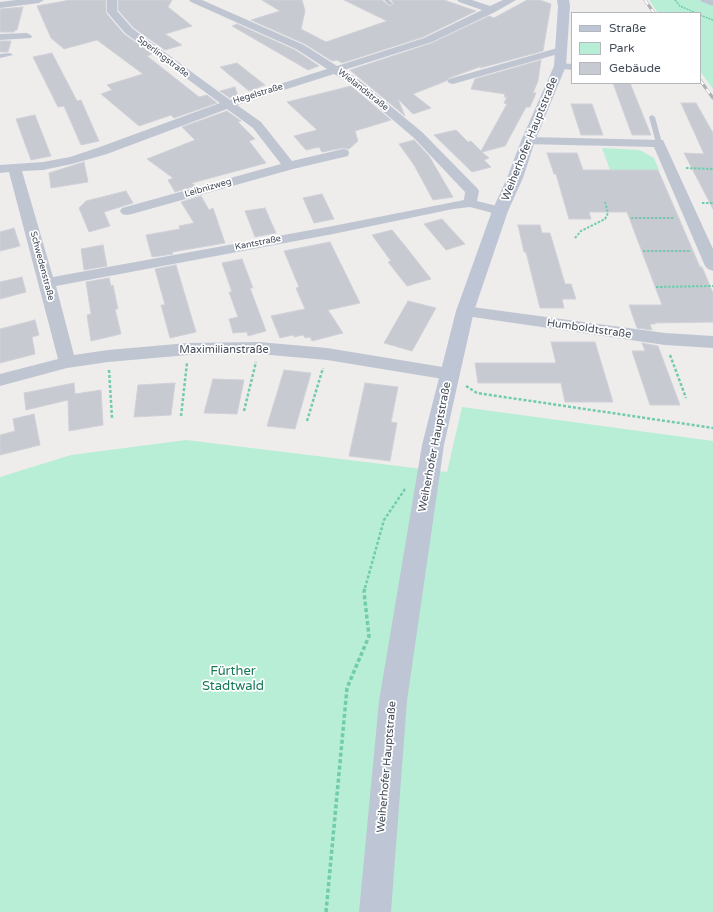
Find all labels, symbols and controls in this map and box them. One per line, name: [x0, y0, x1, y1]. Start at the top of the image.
legend: [571, 12, 701, 84]
text: Straße: [609, 21, 646, 35]
street label: Sperlingstraße: [135, 34, 191, 80]
text: Park: [609, 41, 635, 55]
text: Gebäude: [609, 61, 661, 75]
street label: Wielandstraße: [335, 67, 391, 113]
street label: Weiherhofer Hauptstraße: [499, 75, 561, 203]
street label: Hegelstraße: [232, 81, 284, 107]
street label: Leibnizweg: [183, 176, 233, 200]
street label: Schwedenstraße: [28, 230, 56, 302]
street label: Kantstraße: [234, 233, 282, 253]
street label: Humboldtstraße: [546, 317, 632, 341]
street label: Maximilianstraße: [179, 343, 269, 357]
street label: Weiherhofer Hauptstraße: [416, 381, 454, 513]
park label: Fürther Stadtwald: [202, 664, 264, 695]
street label: Weiherhofer Hauptstraße: [375, 701, 399, 833]

